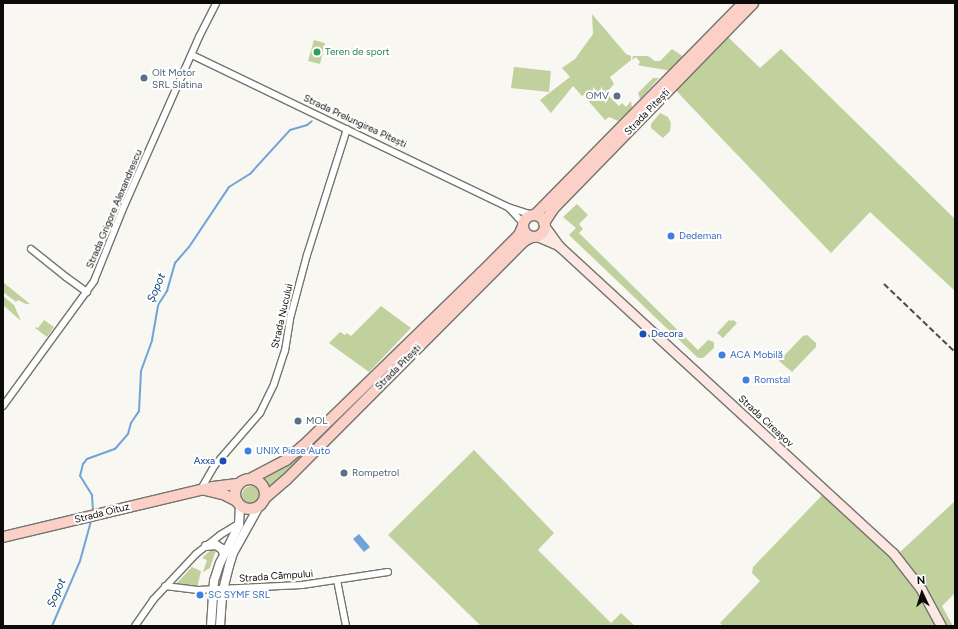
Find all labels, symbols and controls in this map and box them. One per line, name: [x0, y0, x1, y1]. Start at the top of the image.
place label: Teren de sport: [325, 46, 390, 58]
marker: Teren de sport: [312, 47, 322, 57]
place label: Olt Motor SRL Slatina: [152, 66, 202, 90]
marker: Olt Motor SRL Slatina: [139, 73, 149, 83]
street label: Strada Pitești: [622, 86, 672, 138]
place label: OMV: [586, 90, 609, 102]
marker: OMV: [612, 91, 622, 101]
street label: Strada Prelungirea Pitești: [301, 92, 409, 150]
street label: Strada Grigore Alexandrescu: [83, 148, 145, 270]
place label: Dedeman: [679, 230, 722, 242]
marker: Dedeman: [666, 231, 676, 241]
water label: Șopot: [145, 271, 169, 305]
street label: Strada Nucului: [269, 282, 295, 350]
place label: Decora: [651, 328, 683, 340]
marker: Decora: [638, 329, 648, 339]
street label: Strada Pitești: [373, 342, 423, 392]
place label: ACA Mobilă: [730, 349, 783, 361]
marker: ACA Mobilă: [717, 350, 727, 360]
place label: Romstal: [754, 374, 790, 386]
marker: Romstal: [741, 375, 751, 385]
street label: Strada Cireașov: [736, 392, 796, 450]
place label: MOL: [306, 415, 327, 427]
marker: MOL: [293, 416, 303, 426]
place label: UNIX Piese Auto: [256, 445, 330, 457]
marker: UNIX Piese Auto: [243, 446, 253, 456]
place label: Axxa: [194, 455, 215, 467]
marker: Axxa: [218, 456, 228, 466]
place label: Rompetrol: [352, 467, 399, 479]
marker: Rompetrol: [339, 468, 349, 478]
street label: Strada Oituz: [73, 500, 131, 526]
street label: Strada Câmpului: [239, 567, 313, 585]
north arrow: [902, 573, 942, 613]
text: N: [916, 574, 926, 587]
water label: Șopot: [45, 576, 69, 610]
place label: SC SYMF SRL: [208, 589, 270, 601]
marker: SC SYMF SRL: [195, 590, 205, 600]

